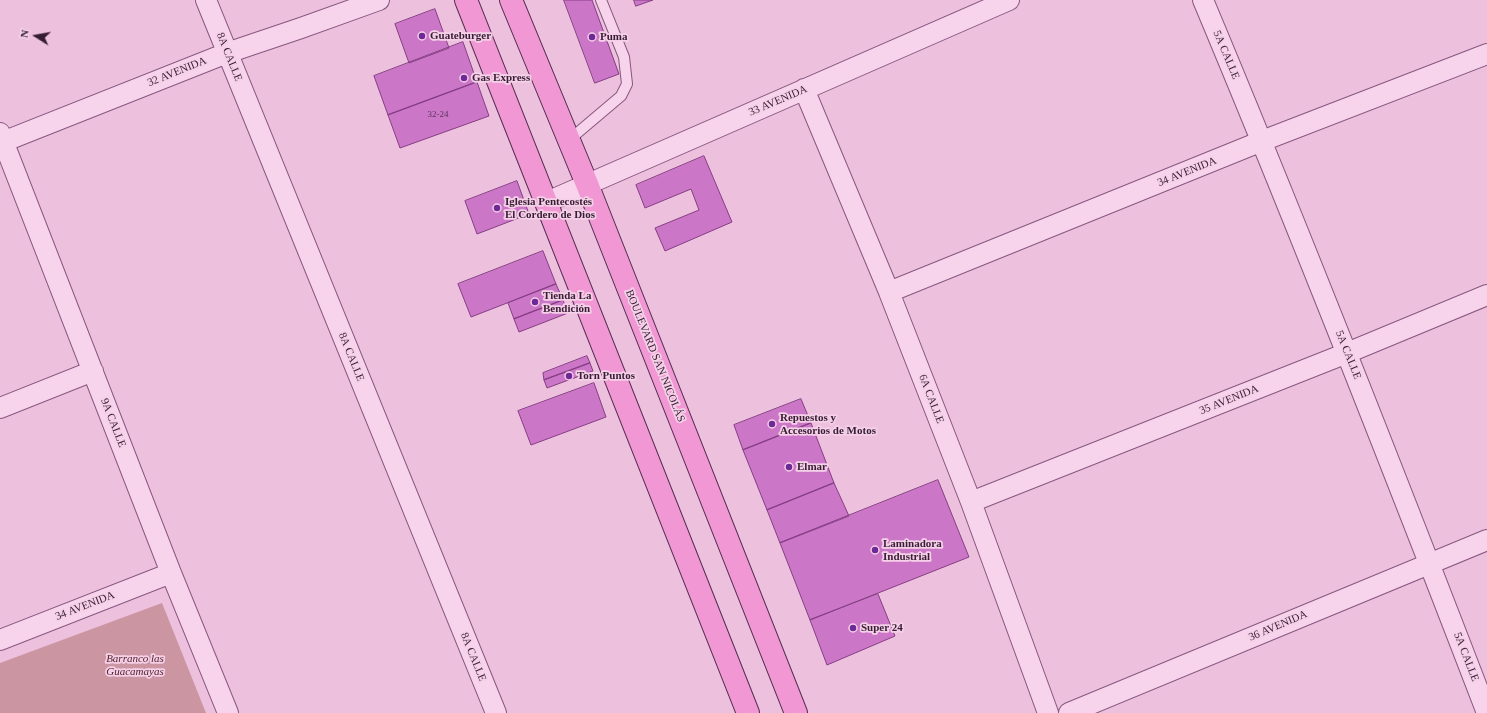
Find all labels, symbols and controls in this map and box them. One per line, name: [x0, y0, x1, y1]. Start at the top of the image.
north arrow: [16, 16, 56, 56]
text: N: [18, 29, 31, 39]
place label: Guateburger: [430, 29, 491, 43]
street label: 5A CALLE: [1210, 29, 1242, 81]
place label: Puma: [600, 30, 628, 44]
street label: 8A CALLE: [213, 31, 245, 83]
marker: Guateburger: [417, 31, 427, 41]
marker: Puma: [587, 32, 597, 42]
street label: 32 AVENIDA: [146, 54, 208, 90]
place label: Gas Express: [472, 71, 530, 85]
marker: Gas Express: [459, 73, 469, 83]
street label: 33 AVENIDA: [747, 83, 809, 119]
house number: 32-24: [428, 110, 448, 120]
street label: 34 AVENIDA: [1156, 154, 1218, 190]
place label: Iglesia Pentecostés El Cordero de Dios: [505, 195, 595, 221]
marker: Iglesia Pentecostés El Cordero de Dios: [492, 203, 502, 213]
street label: BOULEVARD SAN NICOLÁS: [622, 288, 688, 424]
place label: Tienda La Bendición: [543, 289, 591, 315]
marker: Tienda La Bendición: [530, 297, 540, 307]
street label: 5A CALLE: [1332, 329, 1364, 381]
street label: 8A CALLE: [335, 331, 367, 383]
place label: Torn Puntos: [577, 369, 635, 383]
marker: Torn Puntos: [564, 371, 574, 381]
street label: 6A CALLE: [916, 373, 946, 425]
street label: 35 AVENIDA: [1198, 382, 1260, 418]
street label: 9A CALLE: [98, 397, 128, 449]
place label: Repuestos y Accesorios de Motos: [780, 411, 876, 437]
marker: Repuestos y Accesorios de Motos: [767, 419, 777, 429]
place label: Elmar: [797, 460, 827, 474]
marker: Elmar: [784, 462, 794, 472]
place label: Laminadora Industrial: [883, 537, 942, 563]
marker: Laminadora Industrial: [870, 545, 880, 555]
street label: 34 AVENIDA: [53, 589, 117, 623]
street label: 36 AVENIDA: [1247, 608, 1309, 644]
place label: Super 24: [861, 621, 903, 635]
marker: Super 24: [848, 623, 858, 633]
street label: 8A CALLE: [457, 631, 489, 683]
street label: 5A CALLE: [1451, 631, 1481, 683]
park label: Barranco las Guacamayas: [106, 652, 164, 678]

